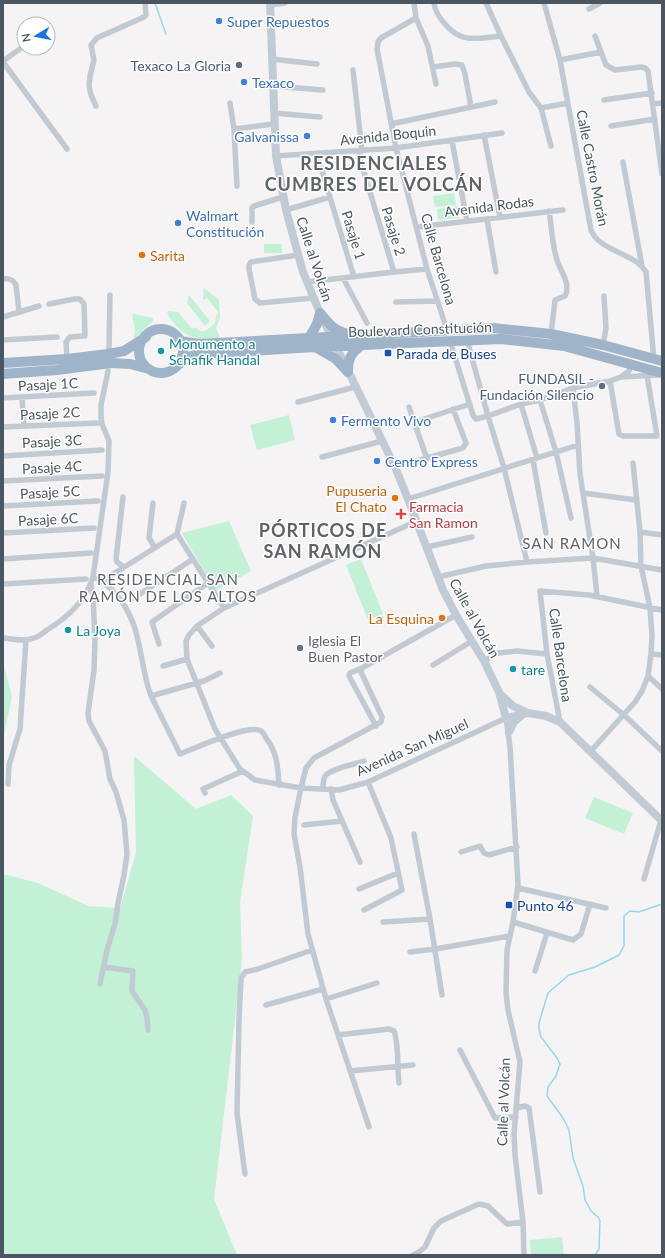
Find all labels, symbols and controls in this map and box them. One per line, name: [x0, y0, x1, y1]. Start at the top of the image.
place label: Super Repuestos: [227, 13, 330, 30]
north arrow: [16, 16, 56, 56]
marker: Super Repuestos: [214, 16, 224, 26]
text: N: [19, 33, 33, 43]
place label: Texaco La Gloria: [131, 57, 231, 74]
marker: Texaco La Gloria: [234, 60, 244, 70]
place label: Texaco: [252, 74, 294, 91]
marker: Texaco: [239, 77, 249, 87]
street label: Calle Castro Morán: [573, 108, 613, 228]
street label: Avenida Boquin: [339, 121, 437, 149]
place label: Galvanissa: [234, 128, 299, 145]
marker: Galvanissa: [302, 131, 312, 141]
district label: RESIDENCIALES CUMBRES DEL VOLCÁN: [265, 152, 483, 195]
street label: Avenida Rodas: [443, 192, 535, 220]
street label: Pasaje 2: [378, 204, 410, 258]
place label: Walmart Constitución: [186, 207, 264, 240]
street label: Pasaje 1: [338, 208, 370, 262]
street label: Calle Barcelona: [418, 211, 460, 307]
street label: Calle al Volcán: [293, 214, 337, 304]
marker: Walmart Constitución: [173, 218, 183, 228]
place label: Sarita: [150, 247, 185, 264]
marker: Sarita: [137, 250, 147, 260]
street label: Boulevard Constitución: [348, 318, 492, 340]
place label: Monumento a Schafik Handal: [169, 335, 260, 368]
place label: Parada de Buses: [396, 345, 497, 362]
marker: Monumento a Schafik Handal: [156, 346, 166, 356]
marker: Parada de Buses: [383, 348, 393, 358]
place label: FUNDASIL - Fundación Silencio: [479, 370, 594, 403]
street label: Pasaje 1C: [18, 374, 79, 394]
marker: FUNDASIL - Fundación Silencio: [597, 381, 607, 391]
street label: Pasaje 2C: [20, 403, 81, 423]
place label: Fermento Vivo: [341, 412, 431, 429]
marker: Fermento Vivo: [328, 415, 338, 425]
street label: Pasaje 3C: [22, 431, 83, 451]
place label: Centro Express: [385, 453, 478, 470]
marker: Centro Express: [372, 456, 382, 466]
street label: Pasaje 4C: [22, 457, 83, 477]
street label: Pasaje 5C: [20, 482, 81, 502]
place label: Pupuseria El Chato: [326, 482, 387, 515]
marker: Pupuseria El Chato: [390, 493, 400, 503]
place label: Farmacia San Ramon: [409, 498, 478, 531]
street label: Pasaje 6C: [18, 509, 79, 529]
marker: Farmacia San Ramon: [396, 509, 406, 519]
district label: PÓRTICOS DE SAN RAMÓN: [259, 519, 387, 562]
district label: SAN RAMON: [522, 534, 622, 552]
district label: RESIDENCIAL SAN RAMÓN DE LOS ALTOS: [79, 570, 257, 605]
street label: Calle al Volcán: [446, 575, 504, 661]
street label: Calle Barcelona: [546, 607, 576, 703]
place label: La Esquina: [368, 610, 434, 627]
marker: La Esquina: [437, 613, 447, 623]
place label: La Joya: [76, 622, 121, 639]
marker: La Joya: [63, 625, 73, 635]
place label: Iglesia El Buen Pastor: [308, 632, 383, 665]
marker: Iglesia El Buen Pastor: [295, 643, 305, 653]
place label: tare: [521, 661, 545, 678]
marker: tare: [508, 664, 518, 674]
street label: Avenida San Miguel: [353, 715, 471, 779]
place label: Punto 46: [517, 897, 574, 914]
marker: Punto 46: [504, 900, 514, 910]
street label: Calle al Volcán: [493, 1058, 513, 1146]

